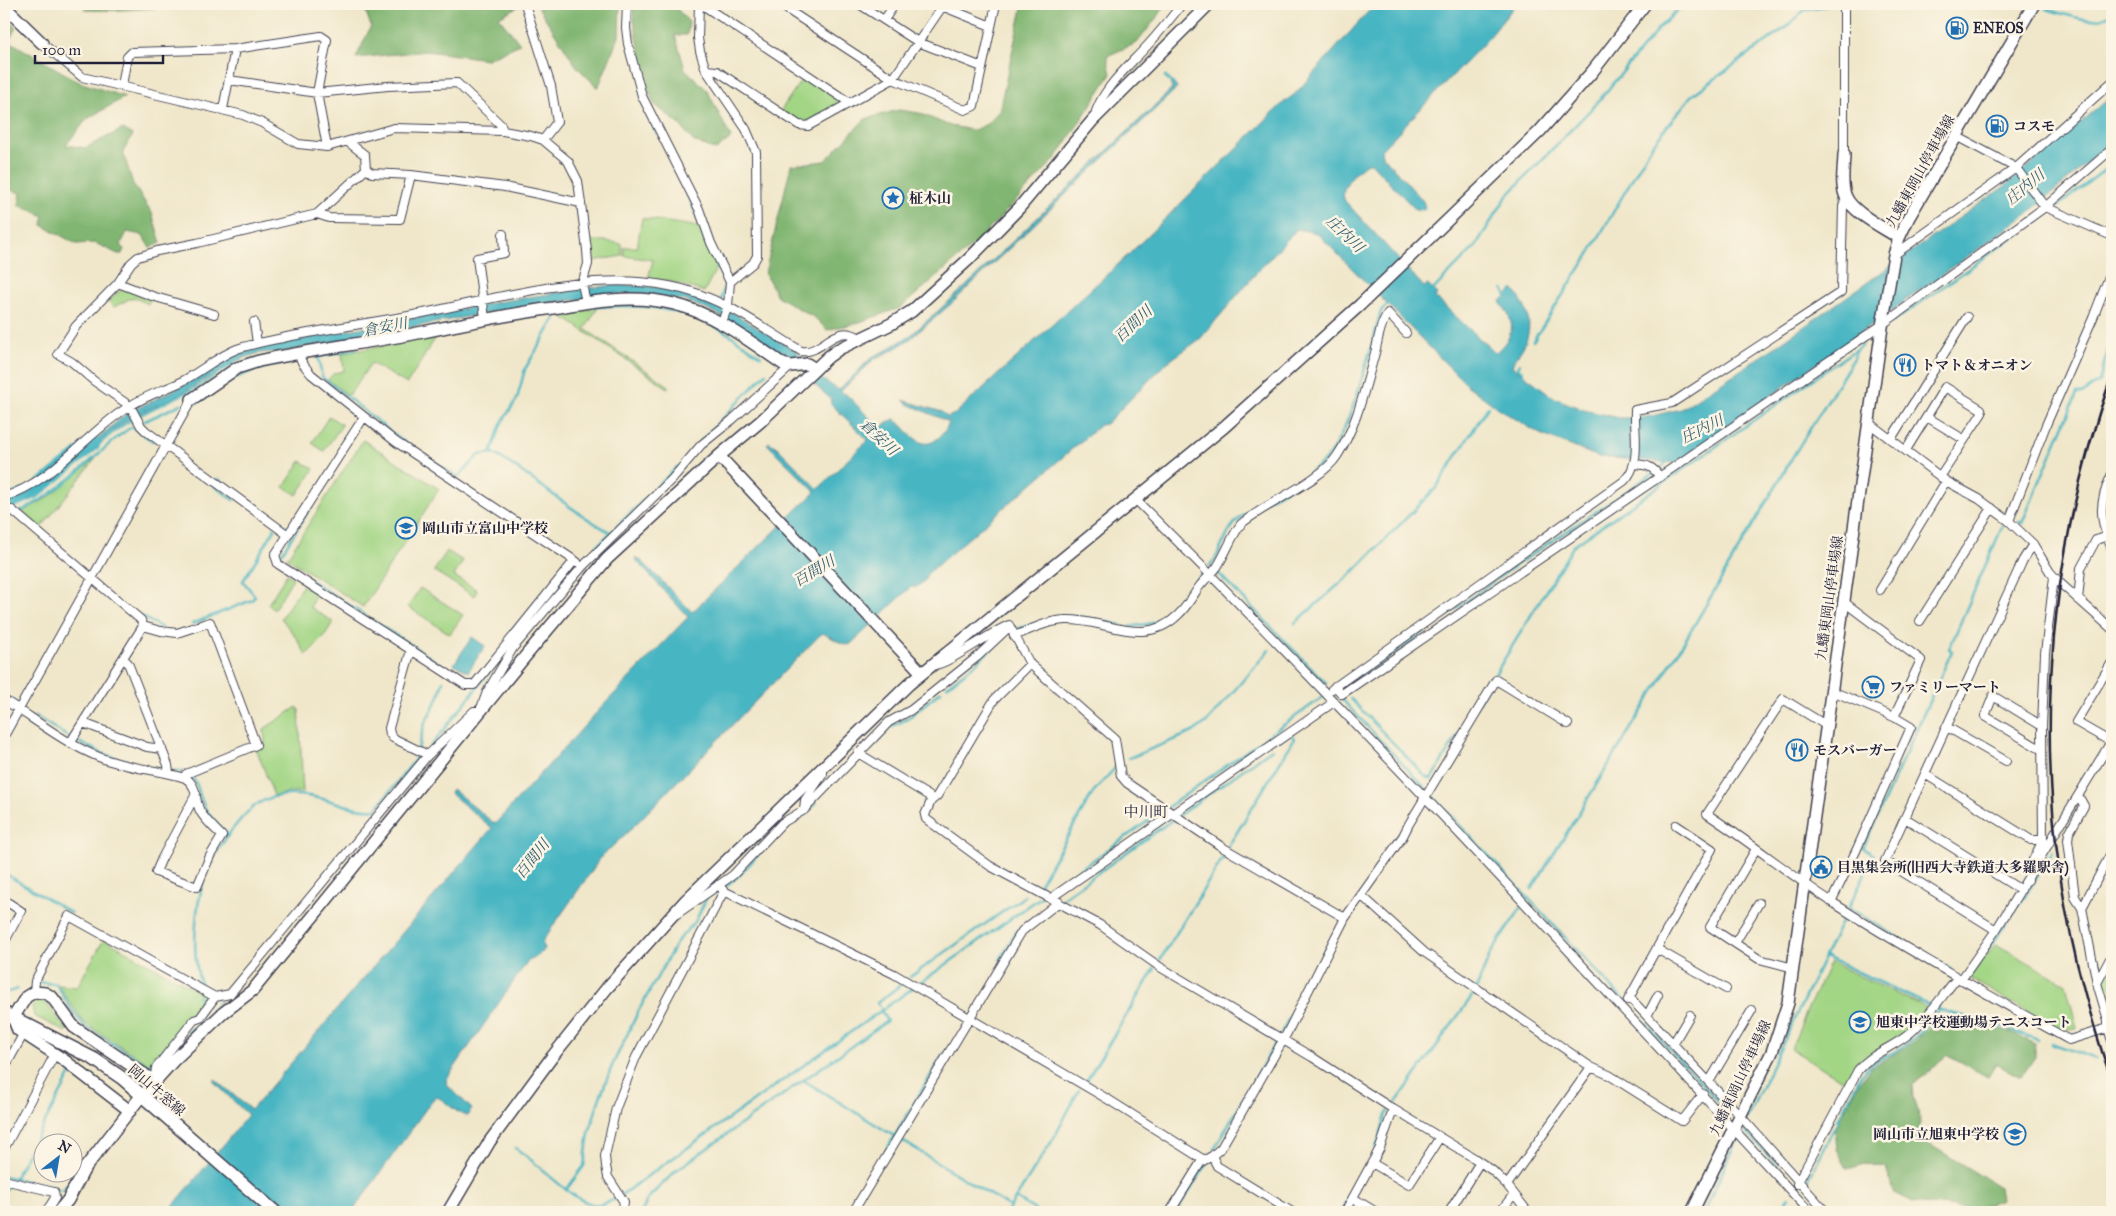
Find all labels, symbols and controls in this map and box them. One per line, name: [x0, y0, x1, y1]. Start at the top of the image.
fuel station icon: ENEOS: [1945, 16, 1969, 40]
place label: ENEOS: [1973, 20, 2024, 37]
scale bar: [35, 32, 162, 64]
text: 100 m: [42, 41, 82, 59]
street label: 九蟠東岡山停車場線: [1882, 112, 1958, 230]
fuel station icon: コスモ: [1985, 114, 2009, 138]
place label: コスモ: [2013, 118, 2055, 135]
water label: 庄内川: [2002, 164, 2050, 208]
place icon: 柾木山: [881, 186, 905, 210]
place label: 柾木山: [909, 190, 951, 207]
water label: 庄内川: [1323, 212, 1369, 257]
water label: 百間川: [1110, 301, 1157, 346]
water label: 倉安川: [361, 313, 411, 340]
restaurant icon: トマト＆オニオン: [1893, 353, 1917, 377]
place label: トマト＆オニオン: [1921, 357, 2032, 374]
water label: 庄内川: [1678, 410, 1728, 447]
water label: 倉安川: [856, 415, 903, 460]
school or university icon: 岡山市立富山中学校: [394, 516, 418, 540]
place label: 岡山市立富山中学校: [422, 520, 548, 537]
street label: 九蟠東岡山停車場線: [1812, 534, 1847, 662]
water label: 百間川: [790, 551, 840, 590]
supermarket icon: ファミリーマート: [1861, 675, 1885, 699]
place label: ファミリーマート: [1889, 679, 2001, 696]
restaurant icon: モスバーガー: [1785, 738, 1809, 762]
place label: モスバーガー: [1813, 742, 1897, 759]
district label: 中川町: [1123, 803, 1169, 821]
water label: 百間川: [511, 834, 554, 882]
public building icon: 目黒集会所(旧西大寺鉄道大多羅駅舎): [1809, 855, 1833, 879]
place label: 目黒集会所(旧西大寺鉄道大多羅駅舎): [1837, 859, 2069, 877]
school or university icon: 旭東中学校運動場テニスコート: [1848, 1010, 1872, 1034]
place label: 旭東中学校運動場テニスコート: [1876, 1014, 2071, 1031]
street label: 九蟠東岡山停車場線: [1706, 1018, 1775, 1139]
street label: 岡山牛窓線: [125, 1061, 189, 1120]
school or university icon: 岡山市立旭東中学校: [2003, 1122, 2027, 1146]
place label: 岡山市立旭東中学校: [1873, 1126, 1999, 1143]
north arrow: [32, 1134, 82, 1184]
text: N: [55, 1137, 74, 1158]

